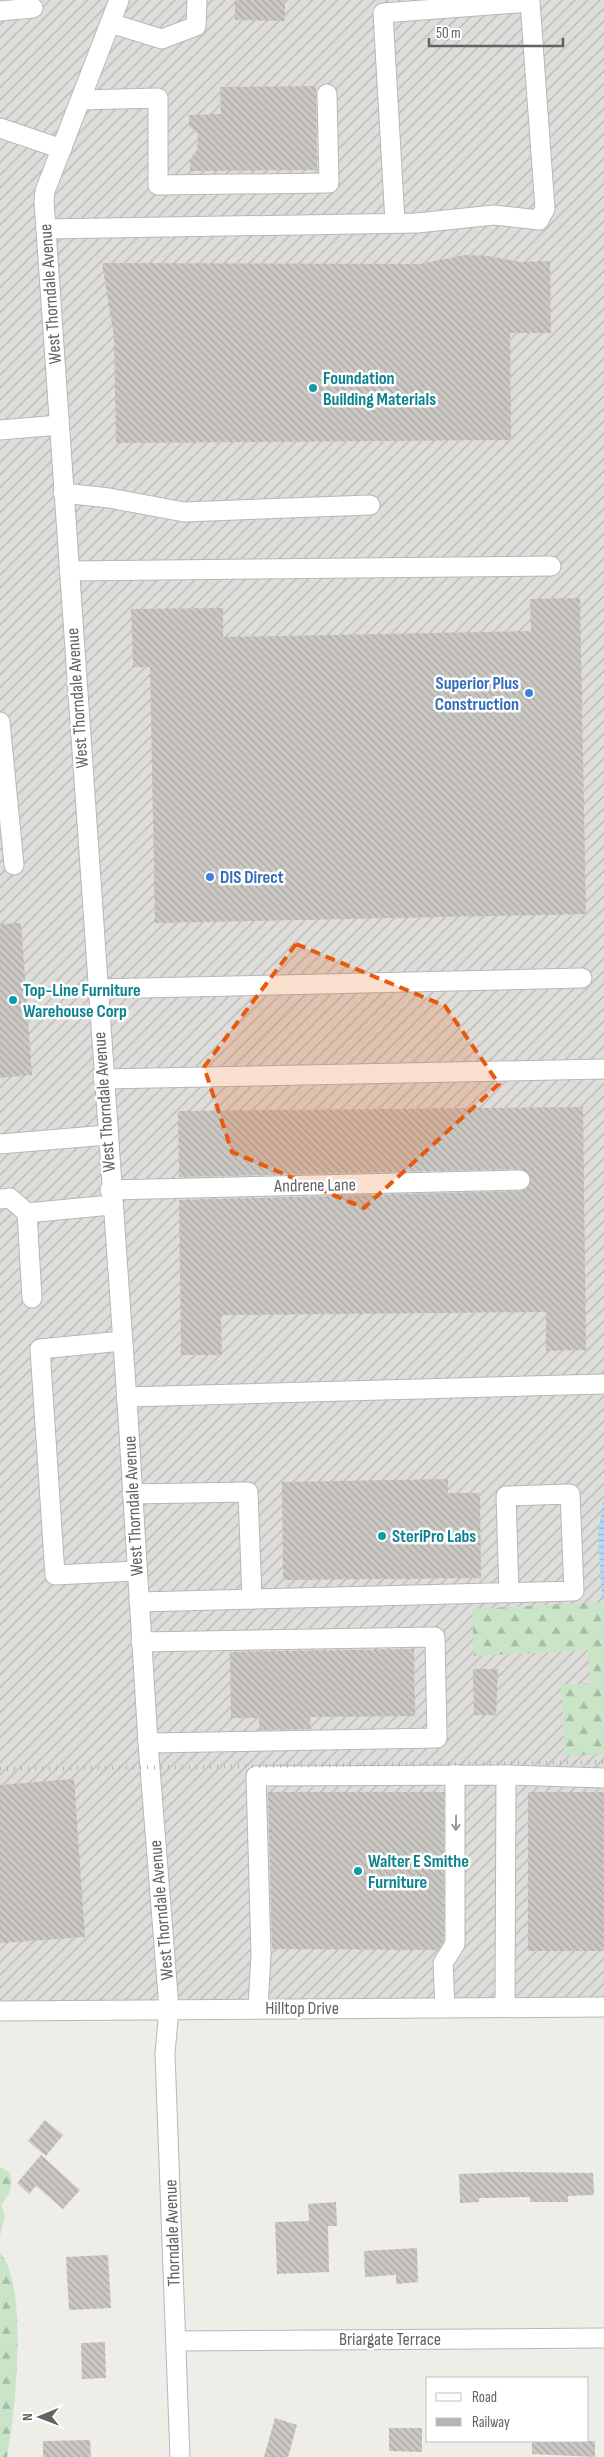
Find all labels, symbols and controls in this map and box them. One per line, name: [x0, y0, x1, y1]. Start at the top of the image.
scale bar: [429, 15, 563, 47]
text: 50 m: [436, 24, 461, 43]
street label: West Thorndale Avenue: [35, 223, 66, 365]
place label: Foundation Building Materials: [323, 368, 436, 410]
marker: Foundation Building Materials: [307, 382, 319, 394]
street label: West Thorndale Avenue: [62, 627, 93, 769]
place label: Superior Plus Construction: [435, 673, 519, 715]
marker: Superior Plus Construction: [523, 687, 535, 699]
place label: DIS Direct: [220, 867, 284, 888]
marker: DIS Direct: [204, 871, 216, 883]
place label: Top-Line Furniture Warehouse Corp: [23, 980, 141, 1022]
marker: Top-Line Furniture Warehouse Corp: [7, 994, 19, 1006]
street label: West Thorndale Avenue: [89, 1031, 120, 1173]
street label: Andrene Lane: [273, 1174, 356, 1197]
street label: West Thorndale Avenue: [119, 1435, 148, 1577]
place label: SteriPro Labs: [392, 1526, 476, 1547]
marker: SteriPro Labs: [376, 1530, 388, 1542]
one-way arrow: [452, 1815, 461, 1831]
street label: West Thorndale Avenue: [145, 1839, 178, 1981]
place label: Walter E Smithe Furniture: [368, 1851, 469, 1893]
marker: Walter E Smithe Furniture: [352, 1865, 364, 1877]
street label: Hilltop Drive: [265, 1998, 339, 2019]
street label: Thorndale Avenue: [160, 2179, 185, 2287]
street label: Briargate Terrace: [339, 2329, 441, 2350]
legend: [426, 2377, 589, 2442]
text: Road: [472, 2388, 497, 2407]
north arrow: [15, 2392, 65, 2442]
text: N: [19, 2413, 36, 2421]
text: Railway: [472, 2413, 510, 2432]

